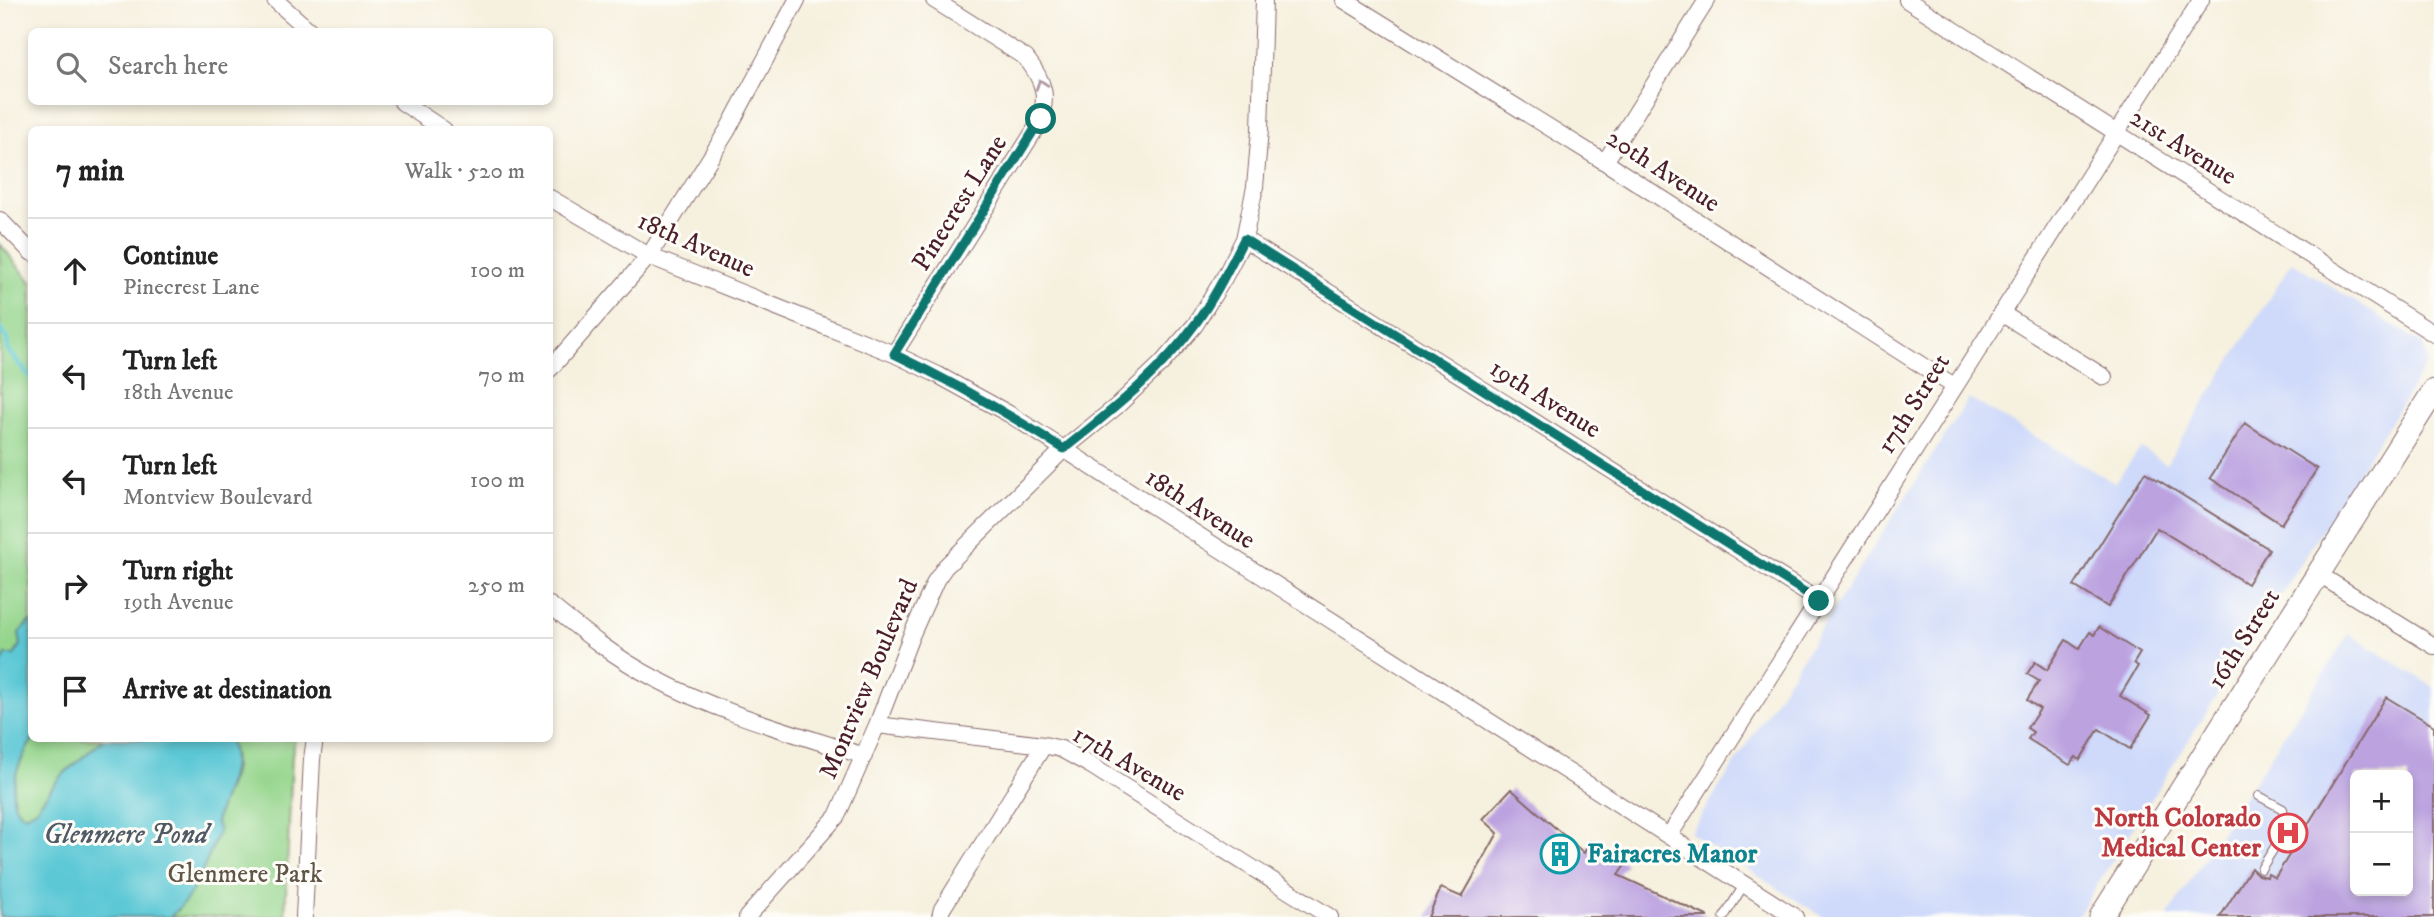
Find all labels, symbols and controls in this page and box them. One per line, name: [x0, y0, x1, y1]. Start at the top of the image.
search box: [28, 28, 553, 105]
icon: search: [52, 48, 90, 86]
text: Search here: [108, 50, 228, 83]
one-way arrow: [1035, 79, 1049, 91]
street label: 21st Avenue: [2123, 101, 2243, 193]
route start: [1025, 103, 1056, 134]
street label: 20th Avenue: [1600, 122, 1726, 220]
street label: Pinecrest Lane: [905, 129, 1015, 277]
text: 7 min: [56, 153, 124, 190]
text: Walk · 520 m: [405, 157, 525, 186]
street label: 18th Avenue: [632, 204, 760, 286]
text: Continue: [123, 240, 218, 273]
icon: ahead: [56, 252, 94, 290]
text: 100 m: [470, 256, 525, 285]
text: Pinecrest Lane: [123, 273, 260, 302]
text: Turn left: [123, 345, 217, 378]
street label: 17th Street: [1870, 348, 1958, 460]
street label: 19th Avenue: [1483, 352, 1607, 446]
icon: left: [56, 357, 94, 395]
text: 70 m: [478, 361, 525, 390]
text: 18th Avenue: [123, 378, 234, 407]
text: Turn left: [123, 450, 217, 483]
street label: 18th Avenue: [1139, 461, 1261, 557]
icon: left: [56, 462, 94, 500]
text: 100 m: [470, 466, 525, 495]
text: Montview Boulevard: [123, 483, 312, 512]
text: Turn right: [123, 555, 233, 588]
icon: right: [56, 567, 94, 605]
text: 250 m: [468, 571, 525, 600]
street label: Montview Boulevard: [812, 574, 926, 784]
street label: 16th Street: [2200, 583, 2288, 695]
route end: [1803, 585, 1834, 616]
text: 19th Avenue: [123, 588, 234, 617]
icon: arrive: [56, 672, 94, 710]
text: Arrive at destination: [123, 674, 332, 707]
street label: 17th Avenue: [1066, 718, 1192, 810]
map controls: [2350, 770, 2413, 896]
button: +: [2350, 770, 2413, 833]
place label: North Colorado Medical Center: [2094, 802, 2261, 865]
hospital icon: North Colorado Medical Center: [2267, 812, 2309, 854]
water label: Glenmere Pond: [44, 817, 212, 852]
building icon: Fairacres Manor: [1539, 833, 1581, 875]
button: −: [2350, 833, 2413, 896]
place label: Fairacres Manor: [1587, 838, 1757, 871]
park label: Glenmere Park: [167, 858, 323, 891]

